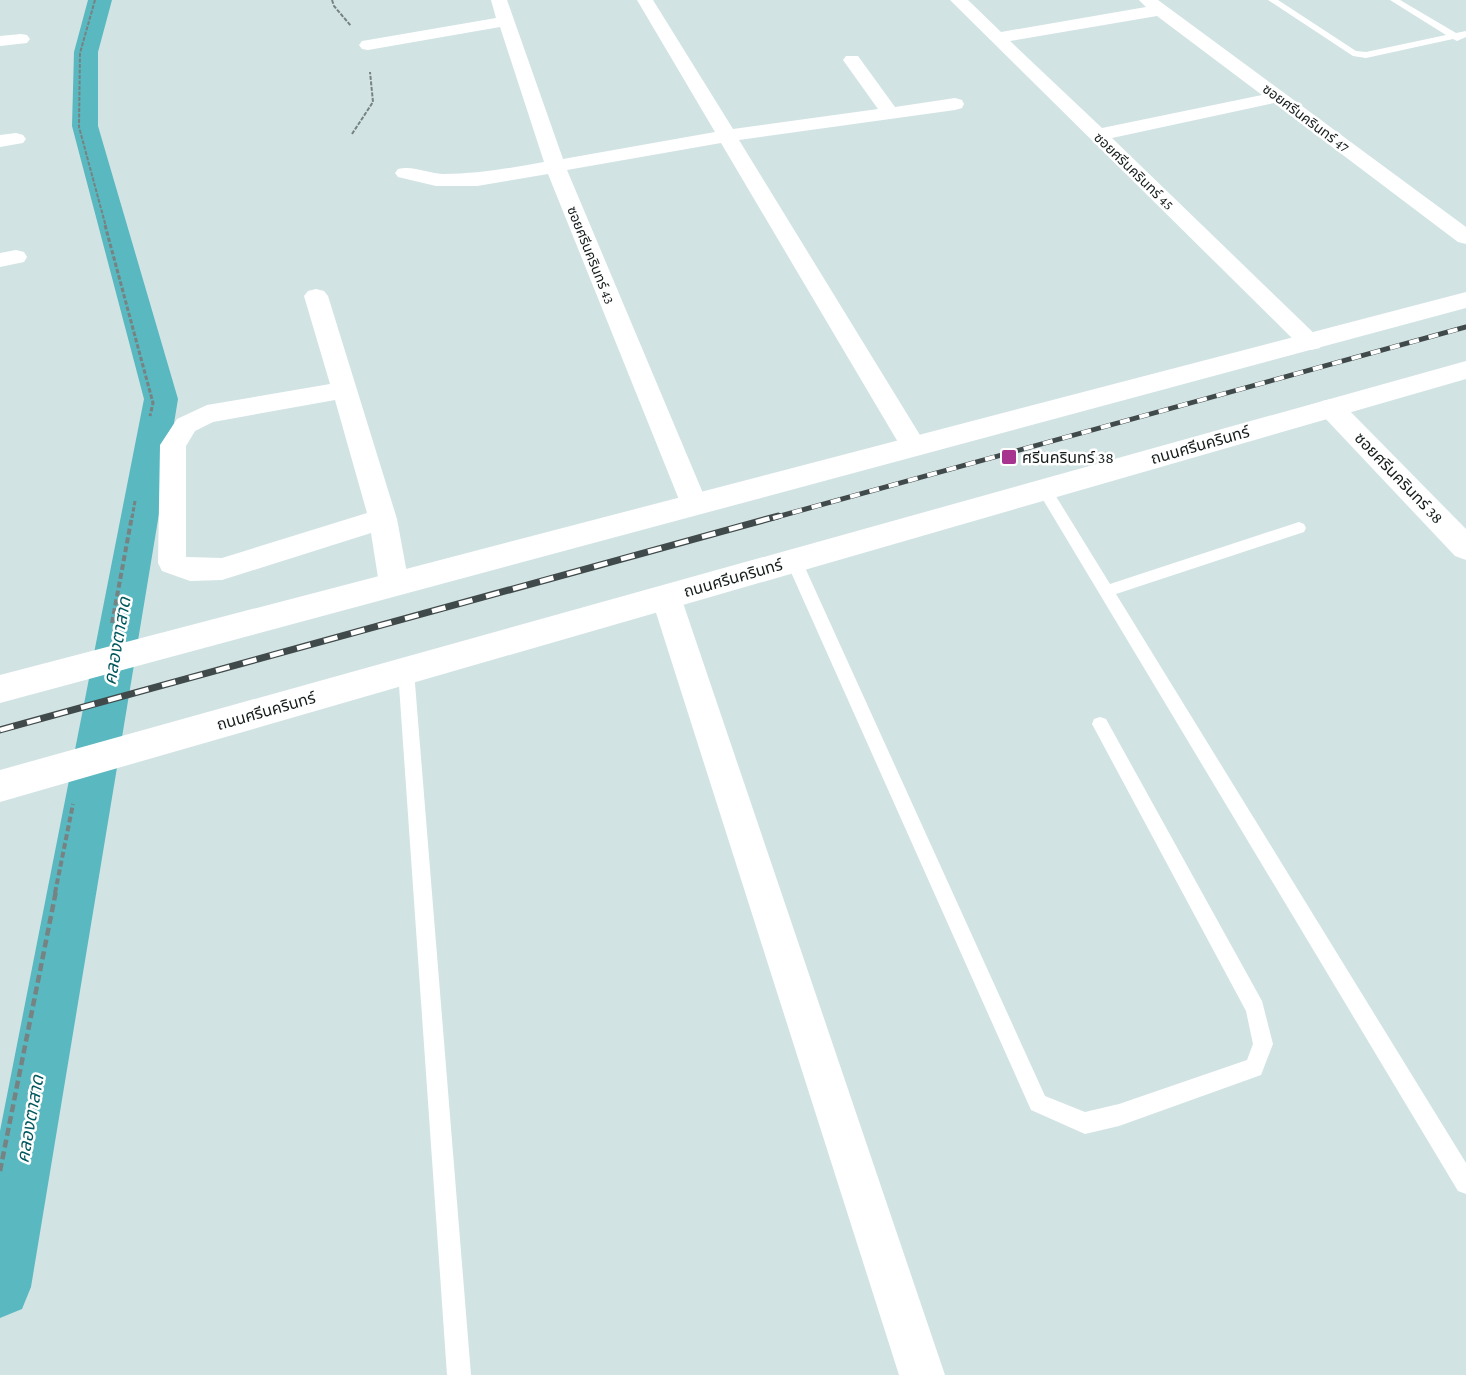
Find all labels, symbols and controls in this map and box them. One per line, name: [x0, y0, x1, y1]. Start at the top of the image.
street label: ซอยศรีนครินทร์ 47: [1260, 80, 1353, 156]
street label: ซอยศรีนครินทร์ 45: [1091, 129, 1177, 213]
street label: ซอยศรีนครินทร์ 43: [564, 204, 618, 306]
street label: ถนนศรีนครินทร์: [1149, 423, 1252, 467]
street label: ซอยศรีนครินทร์ 38: [1351, 429, 1447, 527]
marker: ศรีนครินทร์ 38: [1000, 448, 1018, 466]
place label: ศรีนครินทร์ 38: [1022, 449, 1114, 466]
street label: ถนนศรีนครินทร์: [682, 556, 785, 600]
water label: คลองตาสาด: [99, 595, 135, 686]
street label: ถนนศรีนครินทร์: [215, 689, 318, 733]
water label: คลองตาสาด: [12, 1073, 48, 1164]

